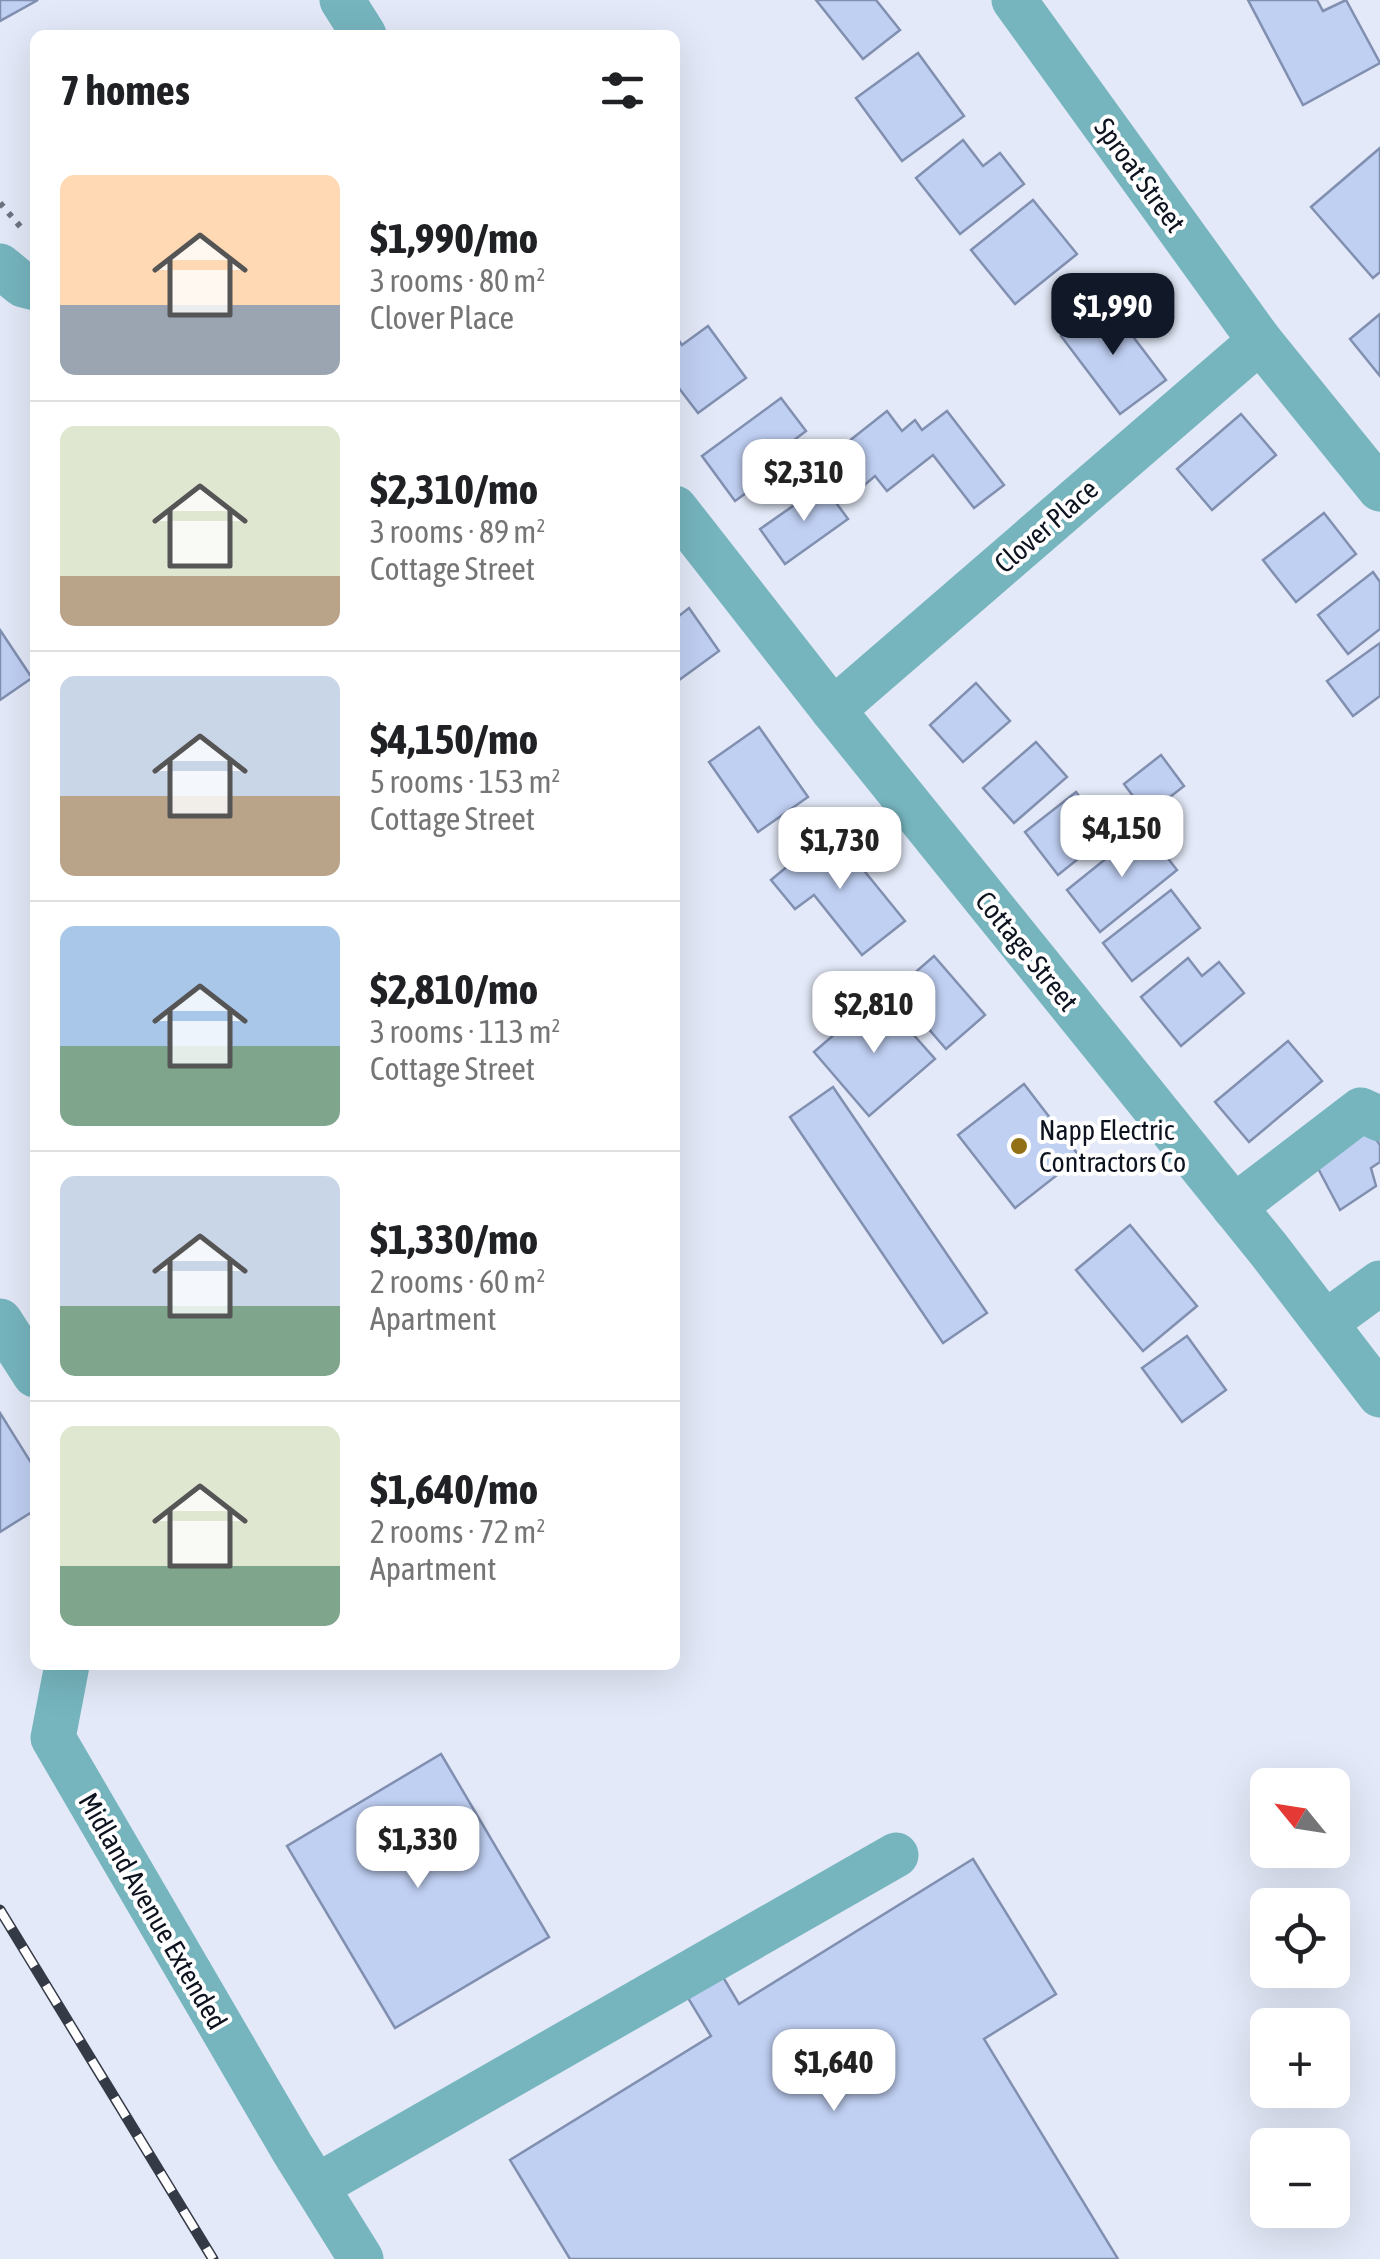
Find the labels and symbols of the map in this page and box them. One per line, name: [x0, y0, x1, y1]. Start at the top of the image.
street label: Sproat Street: [1088, 112, 1192, 238]
pin: $1,990: [1032, 273, 1194, 358]
pin: $2,310: [723, 439, 885, 524]
street label: Clover Place: [988, 473, 1104, 579]
pin: $4,150: [1041, 795, 1203, 880]
pin: $1,730: [759, 807, 921, 892]
street label: Cottage Street: [969, 885, 1085, 1017]
pin: $2,810: [793, 971, 955, 1056]
place label: Napp Electric Contractors Co: [1039, 1114, 1186, 1178]
marker: Napp Electric Contractors Co: [1008, 1135, 1030, 1157]
north arrow: [1250, 1768, 1350, 1868]
street label: Midland Avenue Extended: [72, 1787, 234, 2035]
pin: $1,330: [337, 1806, 499, 1891]
pin: $1,640: [753, 2029, 915, 2114]

